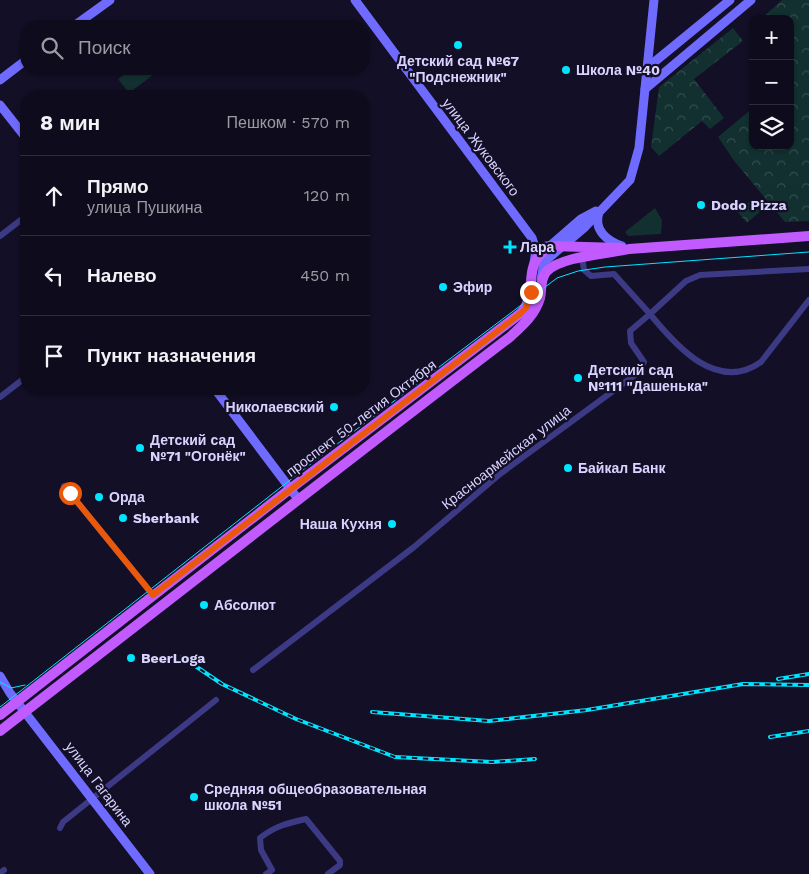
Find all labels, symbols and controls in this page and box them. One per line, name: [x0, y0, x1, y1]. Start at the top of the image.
map controls: [749, 15, 794, 150]
button: +: [749, 15, 794, 60]
search box: [20, 20, 370, 75]
icon: search: [38, 34, 66, 62]
text: Поиск: [78, 36, 131, 59]
marker: Детский сад №67 "Подснежник": [452, 39, 464, 51]
place label: Детский сад №67 "Подснежник": [397, 53, 520, 85]
button: −: [749, 60, 794, 105]
place label: Школа №40: [576, 62, 660, 78]
marker: Школа №40: [560, 64, 572, 76]
street label: улица Жуковского: [439, 95, 523, 199]
button: layers: [749, 105, 794, 150]
text: 8 мин: [40, 110, 100, 135]
text: Пешком · 570 m: [227, 113, 350, 132]
text: Прямо: [87, 175, 149, 198]
icon: ahead: [40, 182, 68, 210]
text: 120 m: [304, 186, 350, 205]
place label: Dodo Pizza: [711, 197, 787, 213]
text: улица Пушкина: [87, 198, 202, 217]
marker: Dodo Pizza: [695, 199, 707, 211]
place label: Лара: [520, 239, 555, 255]
marker: Лара: [504, 241, 516, 253]
icon: left: [40, 262, 68, 290]
text: Налево: [87, 264, 157, 287]
text: 450 m: [300, 266, 350, 285]
place label: Эфир: [453, 279, 492, 295]
marker: Эфир: [437, 281, 449, 293]
route end: [520, 281, 543, 304]
icon: arrive: [40, 342, 68, 370]
text: Пункт назначения: [87, 344, 256, 367]
street label: проспект 50-летия Октября: [283, 356, 439, 480]
place label: Детский сад №111 "Дашенька": [588, 362, 708, 394]
marker: Детский сад №111 "Дашенька": [572, 372, 584, 384]
place label: Николаевский: [226, 399, 324, 415]
marker: Николаевский: [328, 401, 340, 413]
street label: Красноармейская улица: [438, 402, 574, 512]
place label: Детский сад №71 "Огонёк": [150, 432, 246, 464]
marker: Детский сад №71 "Огонёк": [134, 442, 146, 454]
place label: Байкал Банк: [578, 460, 666, 476]
marker: Байкал Банк: [562, 462, 574, 474]
route start: [59, 482, 82, 505]
place label: Орда: [109, 489, 145, 505]
marker: Орда: [93, 491, 105, 503]
place label: Sberbank: [133, 510, 199, 526]
marker: Sberbank: [117, 512, 129, 524]
place label: Наша Кухня: [300, 516, 382, 532]
marker: Наша Кухня: [386, 518, 398, 530]
place label: Абсолют: [214, 597, 276, 613]
marker: Абсолют: [198, 599, 210, 611]
place label: BeerLoga: [141, 650, 206, 666]
marker: BeerLoga: [125, 652, 137, 664]
street label: улица Гагарина: [62, 739, 136, 830]
place label: Средняя общеобразовательная школа №51: [204, 781, 427, 813]
marker: Средняя общеобразовательная школа №51: [188, 791, 200, 803]

